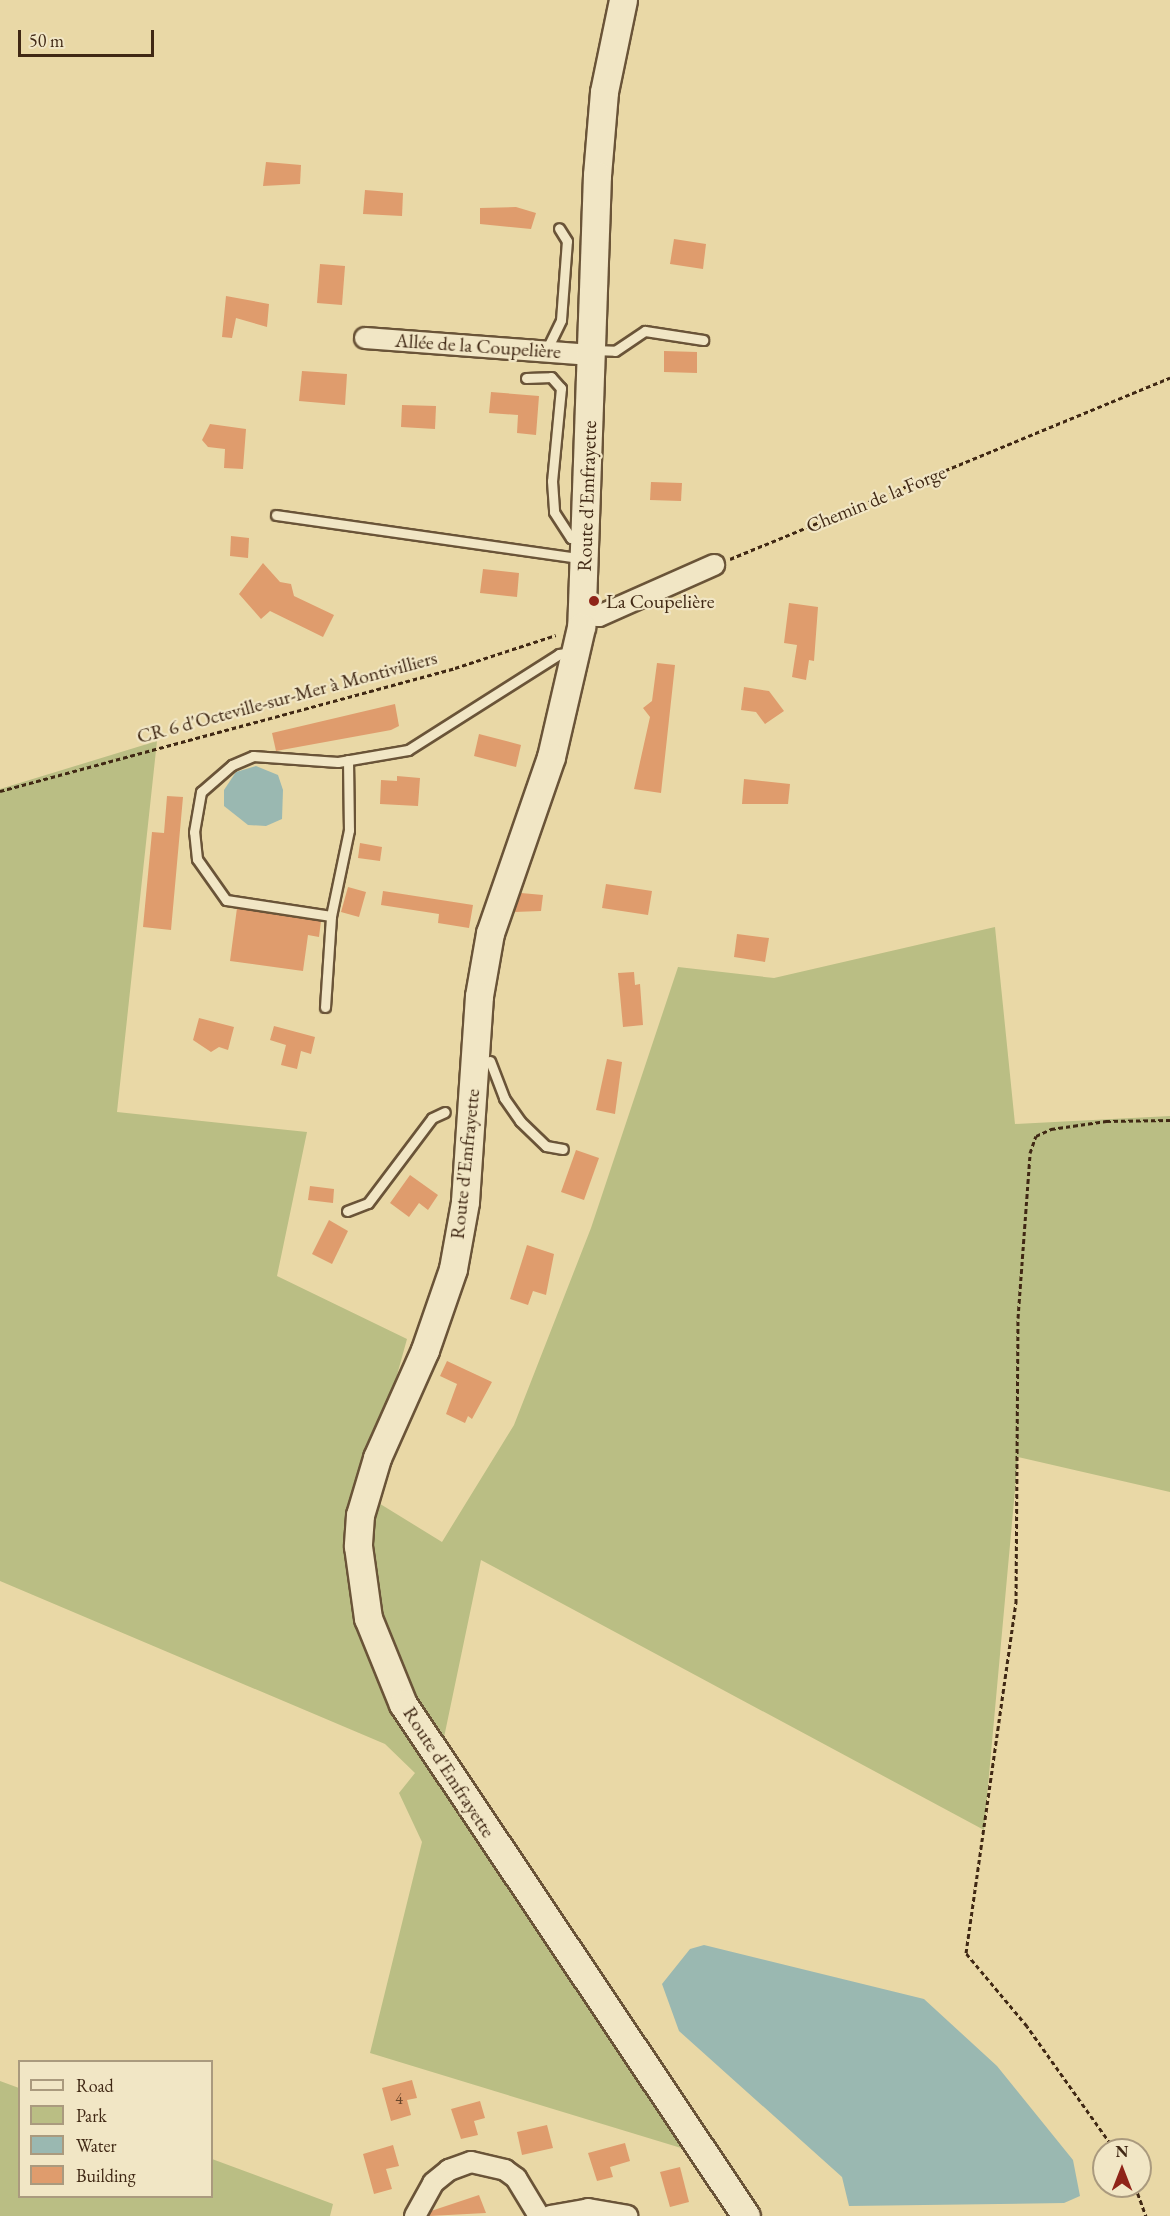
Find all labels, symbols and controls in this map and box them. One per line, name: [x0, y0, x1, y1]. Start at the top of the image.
scale bar: [21, 18, 158, 56]
text: 50 m: [29, 29, 64, 52]
street label: Allée de la Coupelière: [394, 328, 562, 364]
street label: Route d'Emfrayette: [572, 420, 602, 572]
street label: Chemin de la Forge: [803, 460, 949, 538]
place label: La Coupelière: [606, 589, 714, 613]
marker: La Coupelière: [587, 594, 601, 608]
street label: CR 6 d'Octeville-sur-Mer à Montivilliers: [134, 645, 440, 749]
street label: Route d'Emfrayette: [445, 1088, 485, 1240]
street label: Route d'Emfrayette: [398, 1702, 500, 1842]
legend: [18, 2060, 213, 2198]
text: Road: [76, 2074, 114, 2097]
house number: 4: [395, 2089, 403, 2109]
text: Park: [76, 2104, 107, 2127]
text: Water: [76, 2134, 117, 2157]
north arrow: [1092, 2138, 1152, 2198]
text: N: [1116, 2141, 1128, 2162]
text: Building: [76, 2164, 136, 2187]

